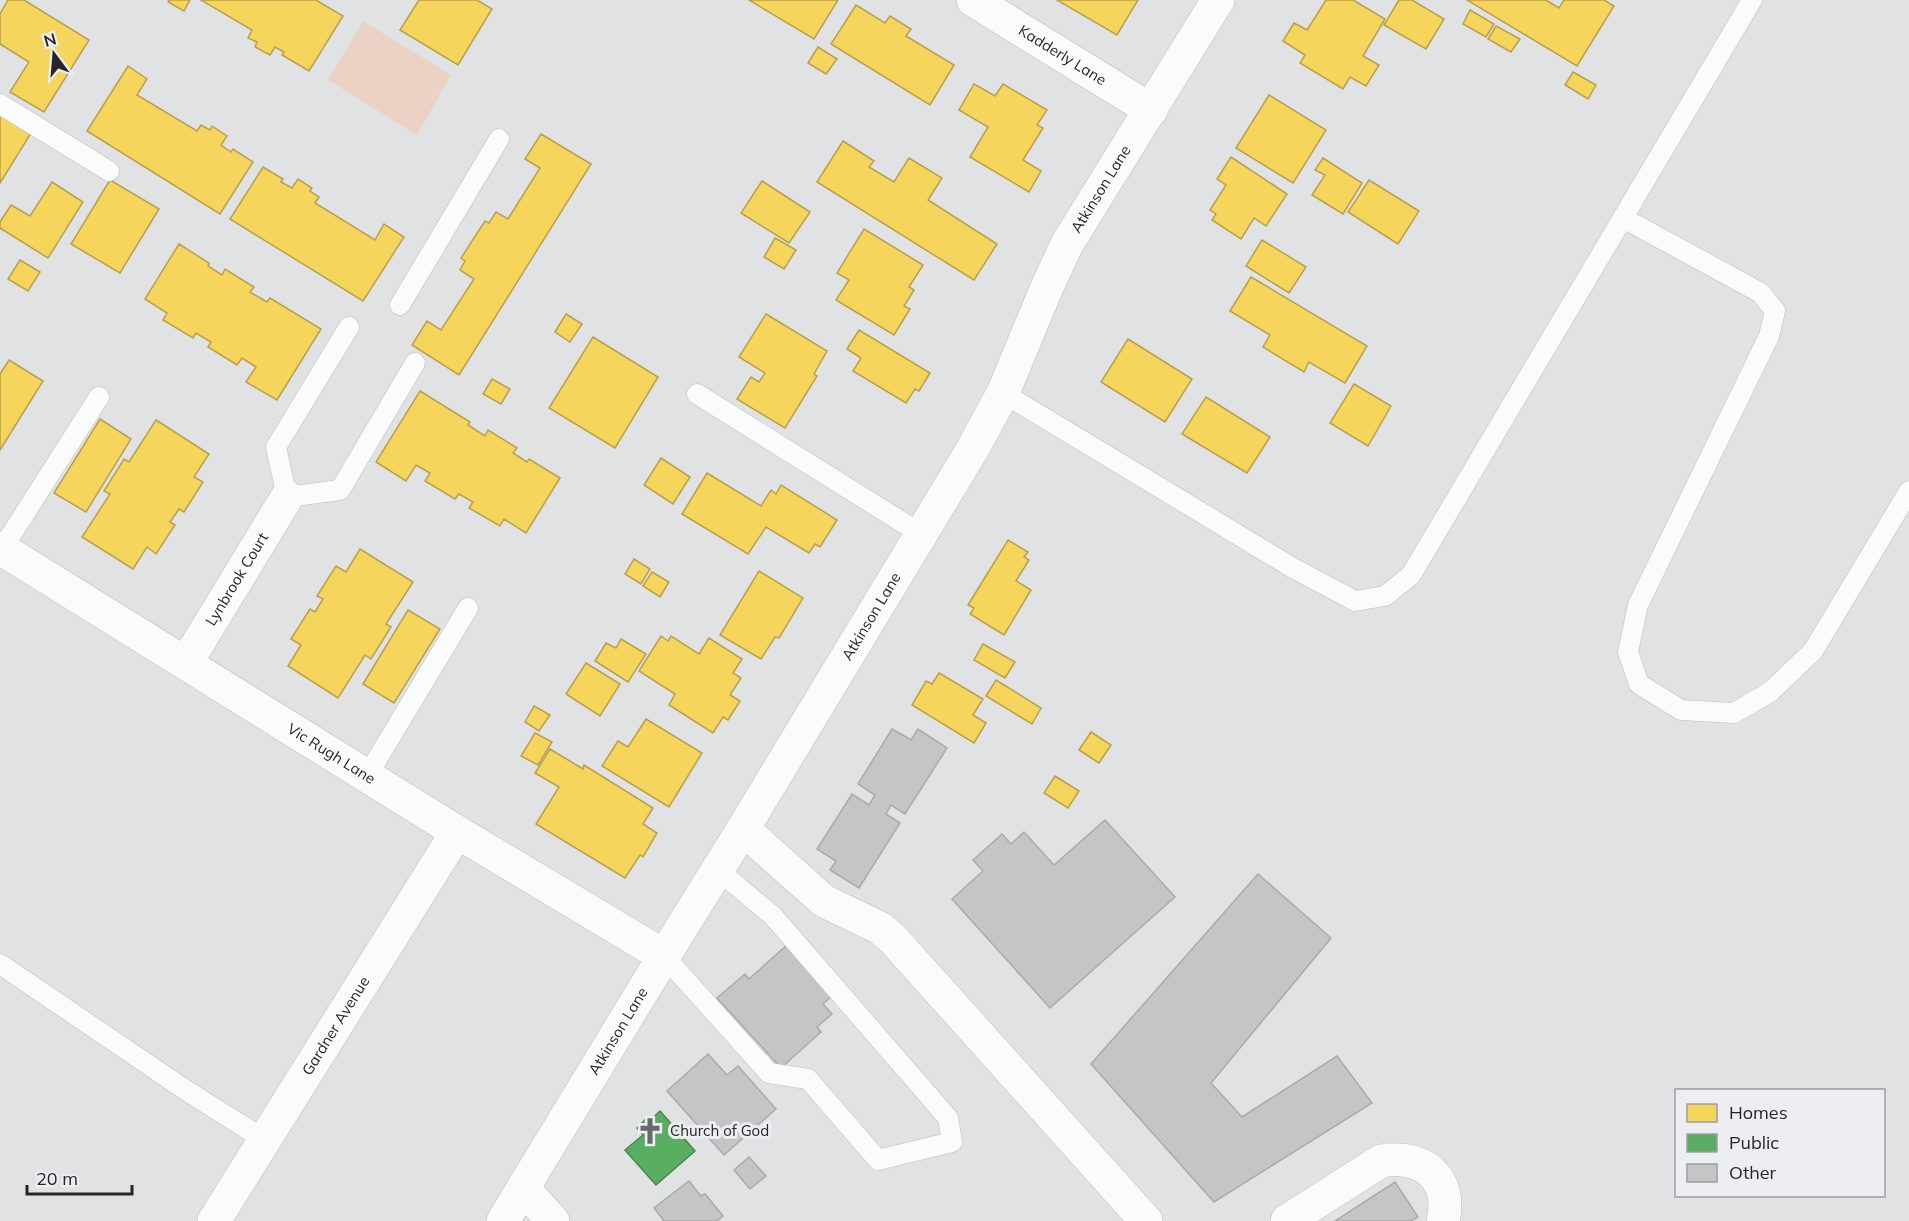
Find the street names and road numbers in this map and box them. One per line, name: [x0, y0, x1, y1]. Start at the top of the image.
street label: Kadderly Lane: [1015, 20, 1110, 89]
street label: Atkinson Lane: [1066, 142, 1135, 236]
street label: Lynbrook Court: [201, 529, 272, 629]
street label: Atkinson Lane: [837, 569, 905, 664]
street label: Vic Rugh Lane: [284, 719, 379, 788]
street label: Gardner Avenue: [297, 973, 373, 1079]
street label: Atkinson Lane: [584, 984, 652, 1078]

